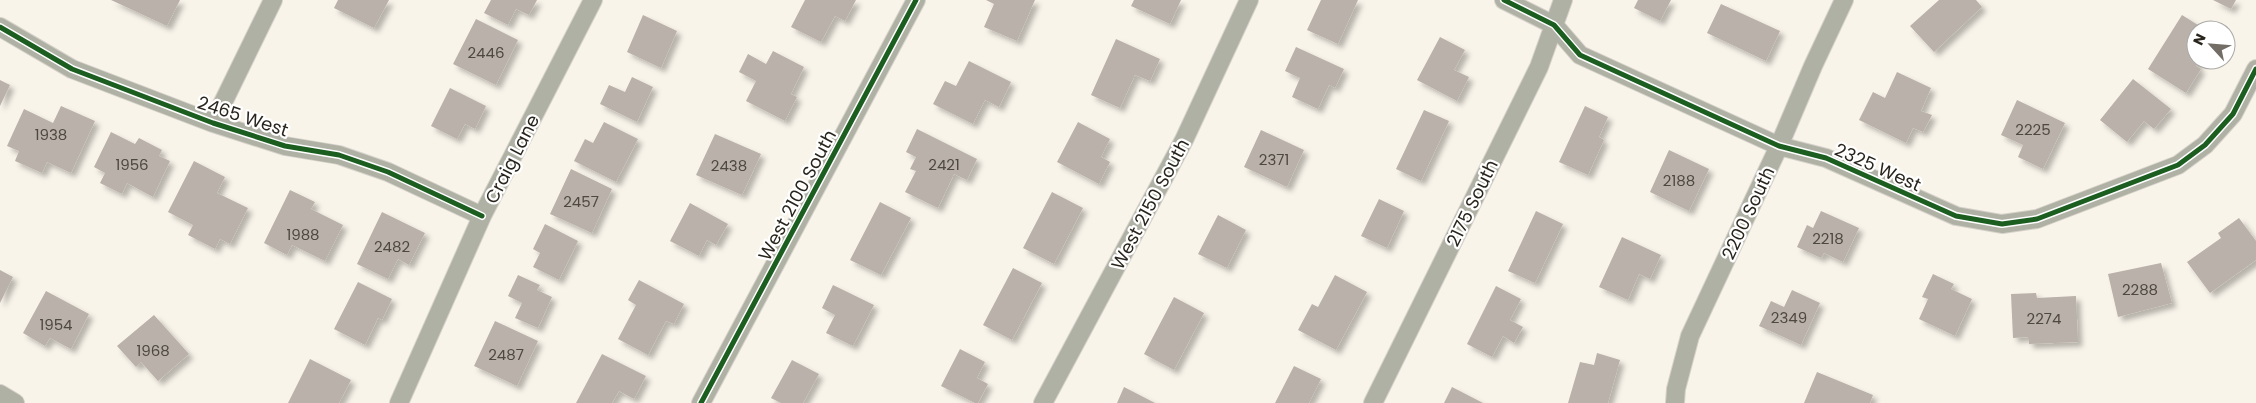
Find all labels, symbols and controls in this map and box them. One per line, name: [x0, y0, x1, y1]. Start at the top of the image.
north arrow: [2186, 20, 2236, 70]
text: N: [2188, 30, 2211, 48]
house number: 2446: [467, 42, 505, 63]
street label: 2465 West: [194, 90, 292, 142]
street label: Craig Lane: [479, 110, 545, 208]
house number: 2225: [2015, 119, 2051, 140]
house number: 1938: [35, 124, 67, 145]
street label: West 2100 South: [752, 125, 842, 265]
street label: West 2150 South: [1105, 134, 1195, 274]
street label: 2325 West: [1831, 137, 1925, 197]
house number: 2371: [1259, 149, 1289, 170]
house number: 1956: [115, 154, 149, 175]
house number: 2421: [928, 154, 960, 175]
house number: 2438: [711, 155, 747, 176]
street label: 2175 South: [1440, 155, 1504, 251]
street label: 2200 South: [1716, 162, 1780, 264]
house number: 2188: [1663, 170, 1695, 191]
house number: 2457: [563, 191, 599, 212]
house number: 1988: [286, 224, 320, 245]
house number: 2218: [1812, 228, 1844, 249]
house number: 2482: [374, 236, 410, 257]
house number: 2288: [2122, 279, 2158, 300]
house number: 2349: [1771, 307, 1807, 328]
house number: 2274: [2027, 308, 2061, 329]
house number: 1954: [39, 314, 73, 335]
house number: 1968: [136, 340, 170, 361]
house number: 2487: [488, 344, 524, 365]

